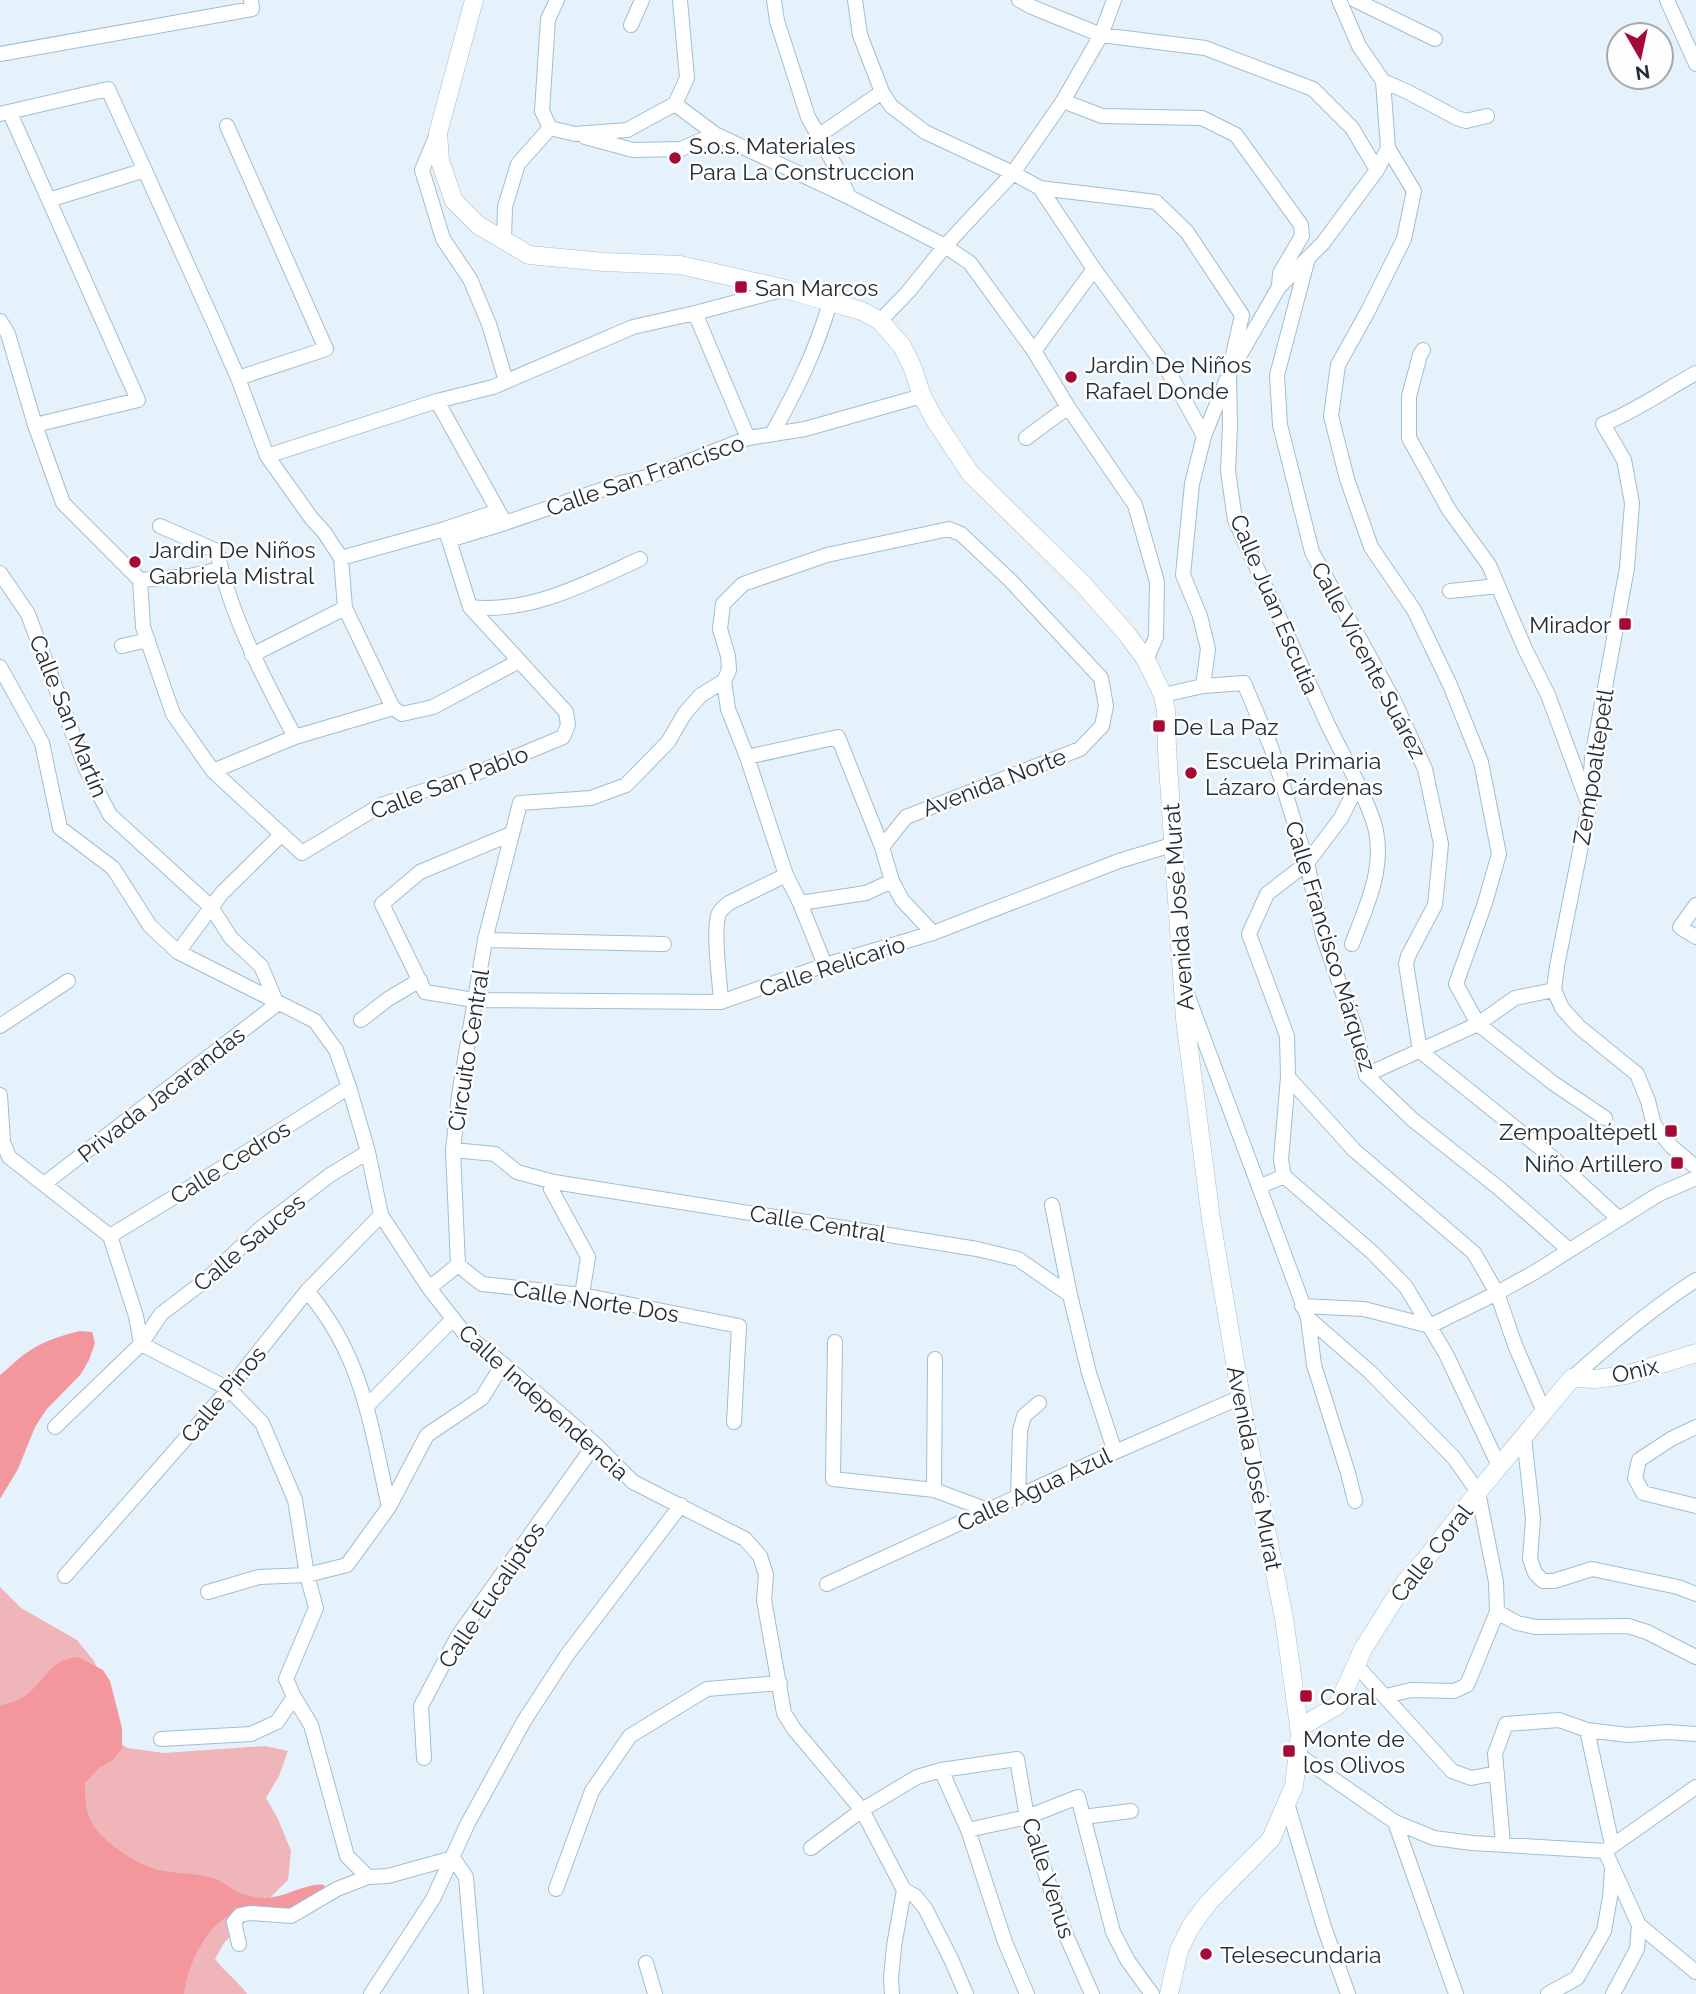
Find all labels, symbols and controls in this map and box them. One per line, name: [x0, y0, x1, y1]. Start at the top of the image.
north arrow: [1605, 21, 1675, 91]
text: N: [1634, 61, 1652, 85]
place label: S.o.s. Materiales Para La Construccion: [689, 132, 915, 185]
marker: S.o.s. Materiales Para La Construccion: [667, 150, 683, 166]
place label: San Marcos: [755, 274, 878, 301]
marker: San Marcos: [733, 279, 749, 295]
place label: Jardin De Niños Rafael Donde: [1085, 351, 1252, 404]
marker: Jardin De Niños Rafael Donde: [1063, 369, 1079, 385]
street label: Calle San Francisco: [542, 428, 748, 522]
street label: Calle Juan Escutia: [1225, 510, 1325, 698]
place label: Jardin De Niños Gabriela Mistral: [149, 536, 316, 589]
marker: Jardin De Niños Gabriela Mistral: [127, 554, 143, 570]
street label: Calle Vicente Suárez: [1306, 557, 1432, 763]
place label: Mirador: [1529, 611, 1611, 638]
marker: Mirador: [1617, 616, 1633, 632]
street label: Calle San Martín: [24, 631, 114, 801]
street label: Zempoaltepetl: [1567, 686, 1619, 847]
place label: De La Paz: [1173, 713, 1279, 740]
marker: De La Paz: [1151, 718, 1167, 734]
street label: Calle San Pablo: [366, 740, 532, 824]
street label: Avenida Norte: [918, 742, 1070, 822]
place label: Escuela Primaria Lázaro Cárdenas: [1205, 747, 1383, 800]
marker: Escuela Primaria Lázaro Cárdenas: [1183, 765, 1199, 781]
street label: Avenida José Murat: [1157, 802, 1199, 1012]
street label: Calle Francisco Márquez: [1280, 817, 1382, 1075]
street label: Calle Relicario: [756, 930, 908, 1002]
street label: Circuito Central: [442, 966, 494, 1133]
street label: Privada Jacarandas: [72, 1020, 250, 1168]
street label: Calle Cedros: [165, 1114, 295, 1210]
place label: Zempoaltépetl: [1499, 1118, 1658, 1145]
marker: Zempoaltépetl: [1663, 1123, 1679, 1139]
place label: Niño Artillero: [1524, 1150, 1663, 1177]
marker: Niño Artillero: [1669, 1155, 1685, 1171]
street label: Calle Sauces: [188, 1187, 310, 1297]
street label: Calle Central: [748, 1199, 889, 1247]
street label: Calle Norte Dos: [511, 1275, 681, 1327]
street label: Calle Independencia: [453, 1318, 635, 1486]
street label: Calle Pinos: [175, 1340, 271, 1448]
street label: Onix: [1609, 1351, 1661, 1388]
street label: Avenida José Murat: [1222, 1363, 1288, 1573]
street label: Calle Agua Azul: [953, 1441, 1116, 1537]
street label: Calle Coral: [1385, 1498, 1478, 1607]
street label: Calle Eucaliptos: [432, 1517, 550, 1673]
place label: Coral: [1320, 1683, 1377, 1710]
marker: Coral: [1298, 1688, 1314, 1704]
place label: Monte de los Olivos: [1303, 1725, 1405, 1778]
marker: Monte de los Olivos: [1281, 1743, 1297, 1759]
street label: Calle Venus: [1017, 1814, 1081, 1942]
place label: Telesecundaria: [1220, 1941, 1382, 1968]
marker: Telesecundaria: [1198, 1946, 1214, 1962]

